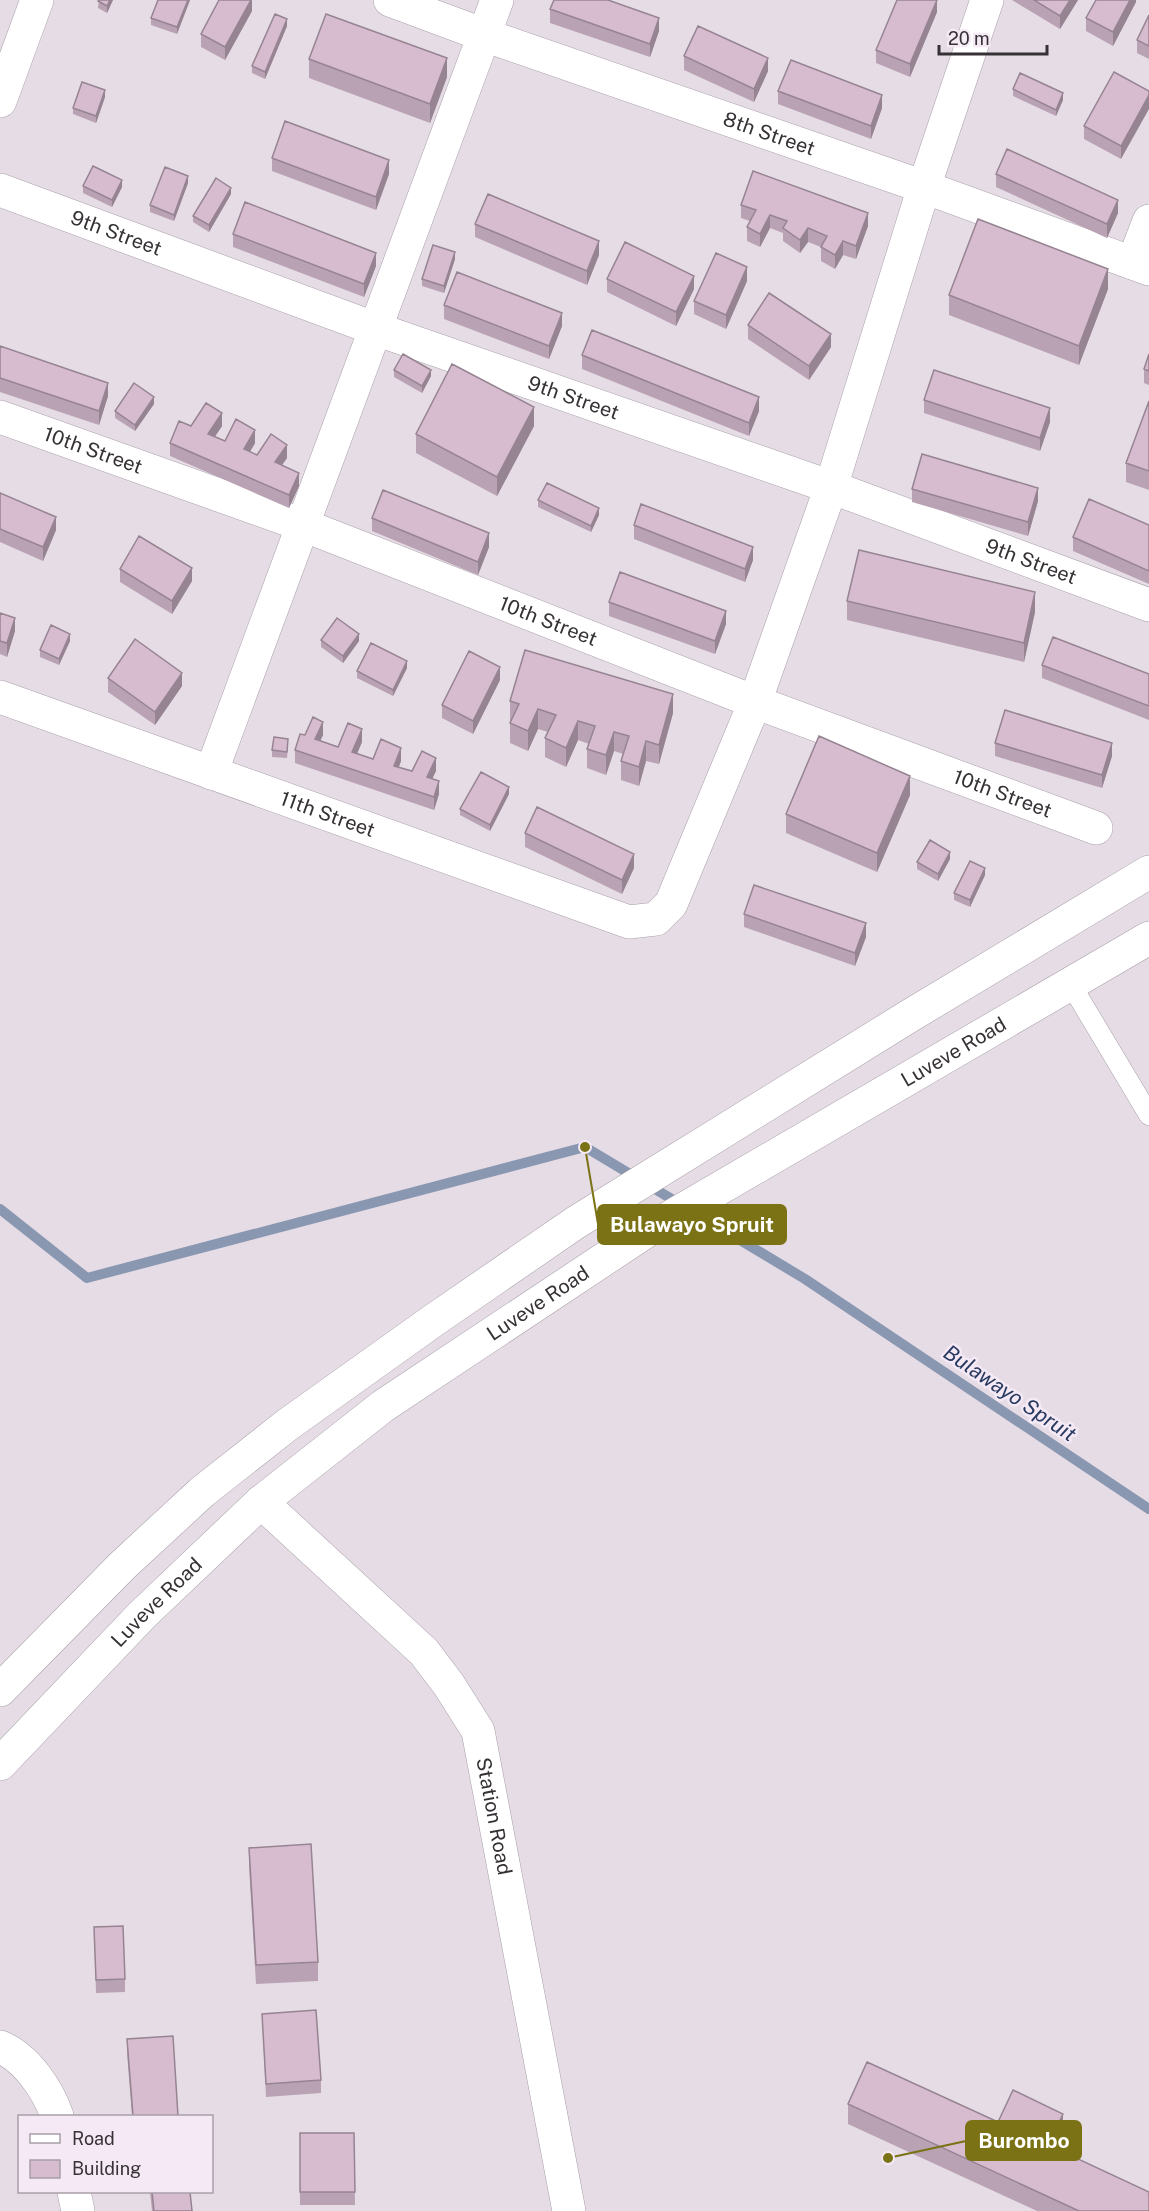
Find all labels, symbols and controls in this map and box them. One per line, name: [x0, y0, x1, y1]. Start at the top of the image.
scale bar: [939, 18, 1047, 56]
text: 20 m: [948, 28, 990, 49]
street label: 8th Street: [720, 107, 818, 160]
street label: 9th Street: [68, 205, 165, 261]
street label: 9th Street: [525, 371, 622, 425]
street label: 10th Street: [41, 422, 146, 479]
street label: 9th Street: [982, 533, 1080, 589]
street label: 10th Street: [496, 591, 601, 651]
street label: 10th Street: [950, 764, 1055, 823]
street label: 11th Street: [277, 786, 378, 842]
street label: Luveve Road: [897, 1012, 1010, 1092]
callout: Bulawayo Spruit: [598, 1205, 786, 1244]
text: Bulawayo Spruit: [610, 1212, 774, 1237]
street label: Luveve Road: [482, 1261, 593, 1346]
water label: Bulawayo Spruit: [939, 1340, 1081, 1447]
street label: Luveve Road: [106, 1553, 207, 1652]
street label: Station Road: [471, 1755, 517, 1877]
legend: [18, 2115, 213, 2193]
callout: Burombo: [966, 2121, 1081, 2160]
text: Road: [72, 2128, 115, 2149]
text: Burombo: [978, 2128, 1070, 2153]
text: Building: [72, 2158, 141, 2179]

